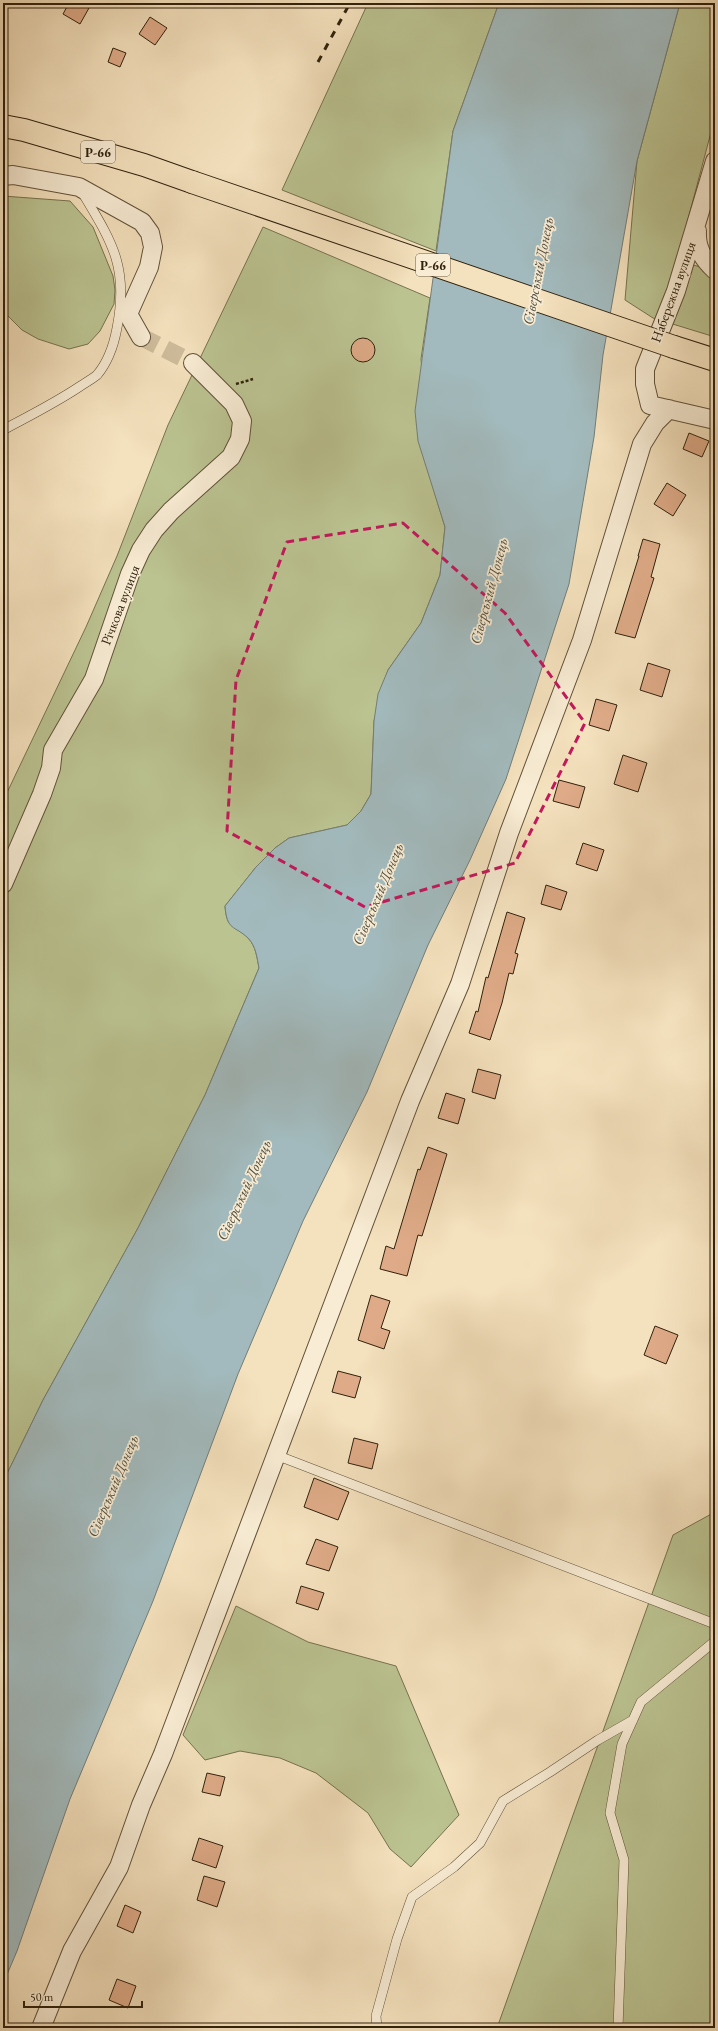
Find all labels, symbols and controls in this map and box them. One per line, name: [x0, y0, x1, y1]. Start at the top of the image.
road number: Р-66: [81, 141, 115, 163]
water label: Сіверський Донець: [518, 216, 557, 326]
street label: Набережна вулиця: [646, 239, 700, 345]
road number: Р-66: [416, 254, 450, 276]
water label: Сіверський Донець: [465, 536, 512, 646]
street label: Річкова вулиця: [97, 562, 143, 648]
water label: Сіверський Донець: [347, 840, 408, 948]
water label: Сіверський Донець: [212, 1136, 275, 1243]
water label: Сіверський Донець: [82, 1432, 143, 1540]
scale bar: [24, 1983, 142, 2009]
text: 50 m: [30, 1989, 54, 2005]

